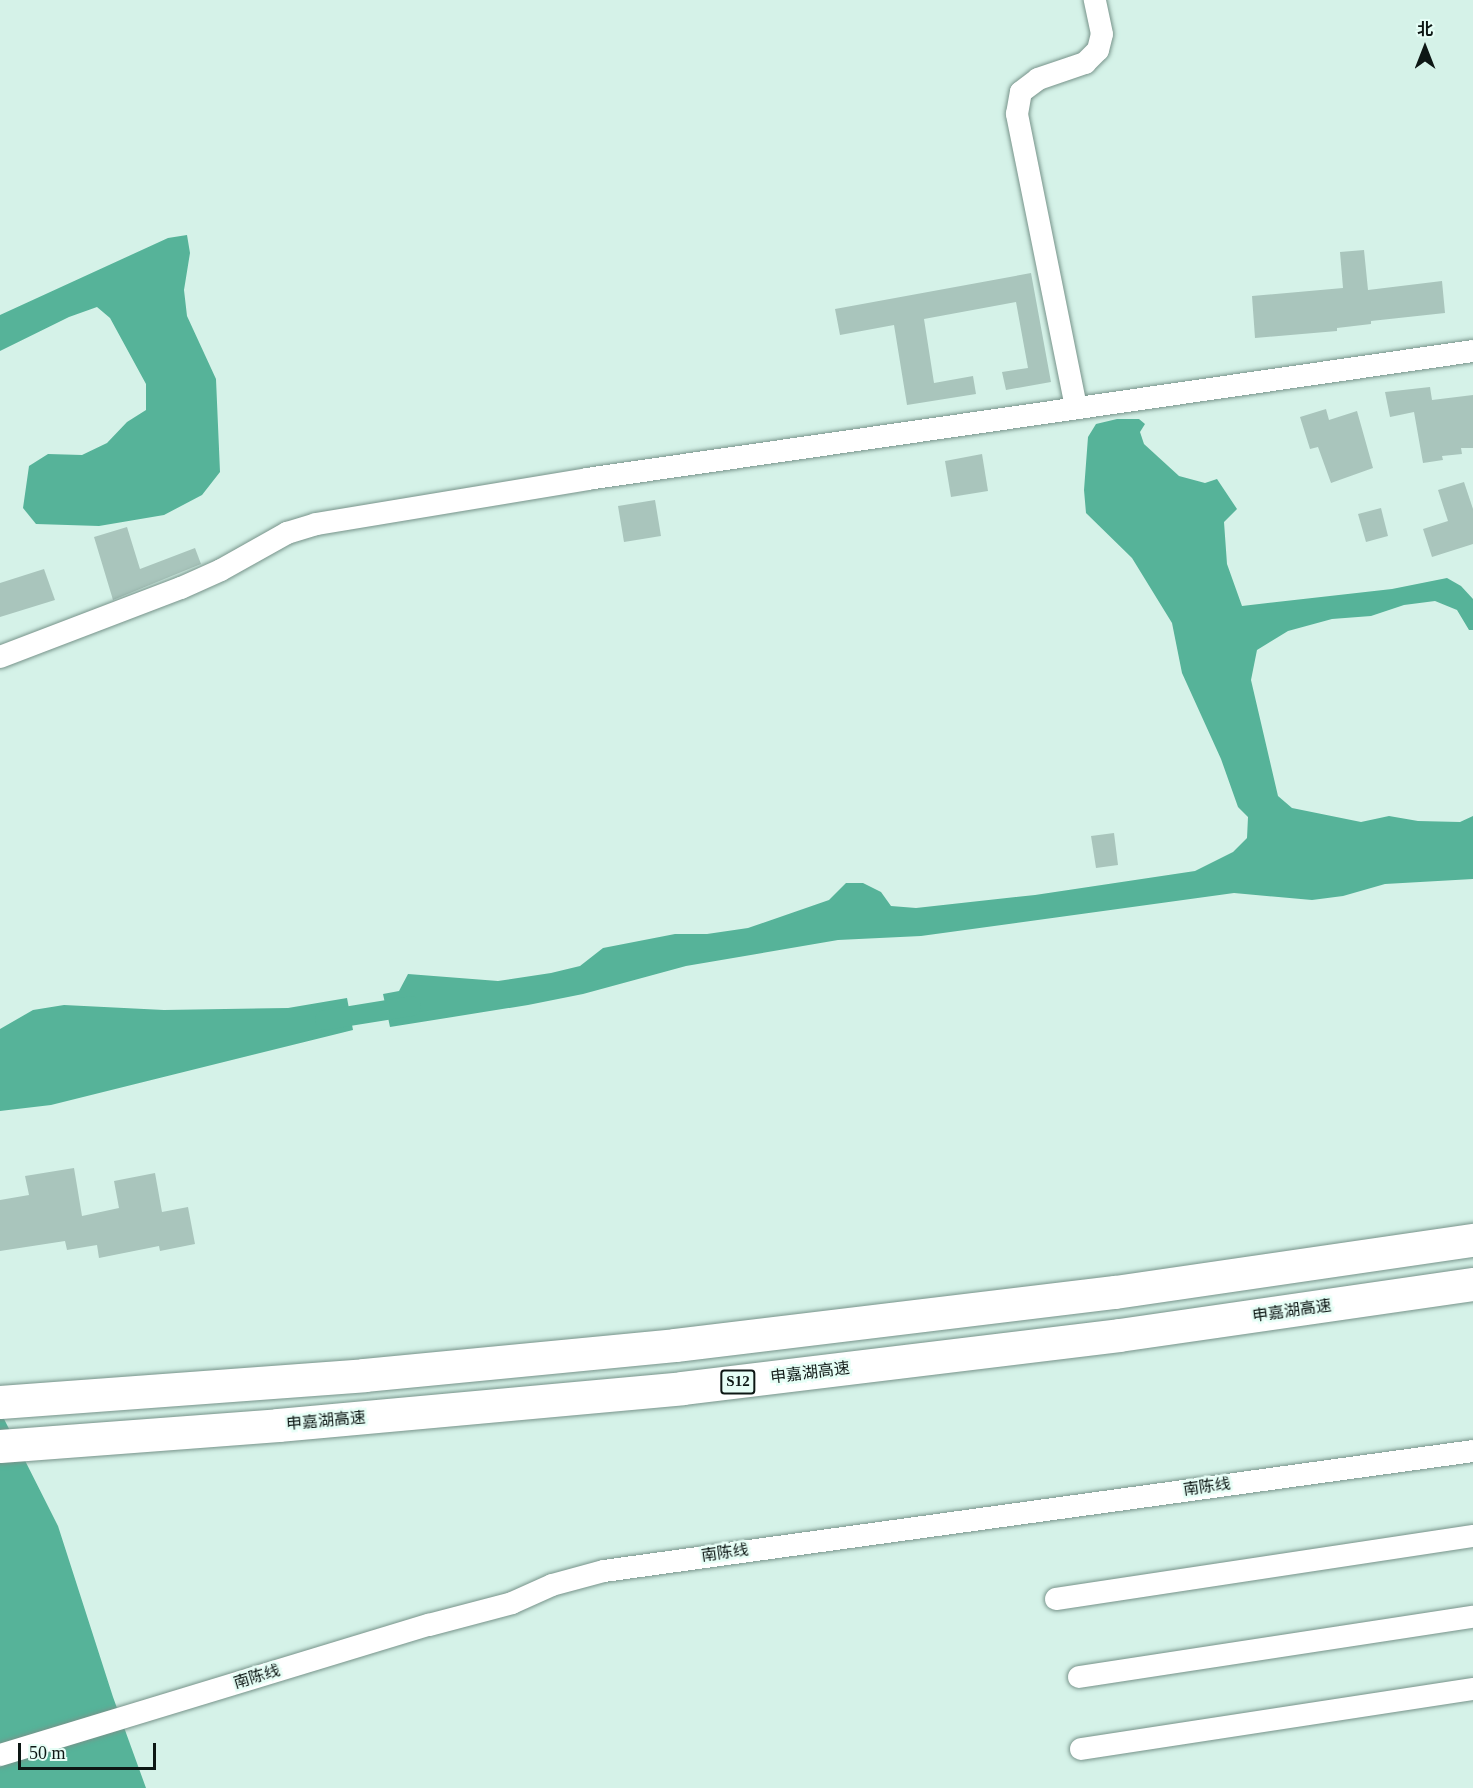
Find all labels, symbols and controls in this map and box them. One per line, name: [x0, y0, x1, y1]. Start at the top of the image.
north arrow: [1395, 18, 1455, 78]
text: 北: [1417, 21, 1433, 38]
street label: 申嘉湖高速: [1251, 1296, 1333, 1326]
street label: 申嘉湖高速: [769, 1359, 851, 1387]
road number: S12: [720, 1370, 756, 1394]
street label: 申嘉湖高速: [285, 1408, 367, 1434]
street label: 南陈线: [1182, 1474, 1232, 1500]
street label: 南陈线: [700, 1540, 750, 1566]
street label: 南陈线: [231, 1661, 283, 1693]
scale bar: [21, 1731, 159, 1769]
text: 50 m: [29, 1743, 66, 1763]

